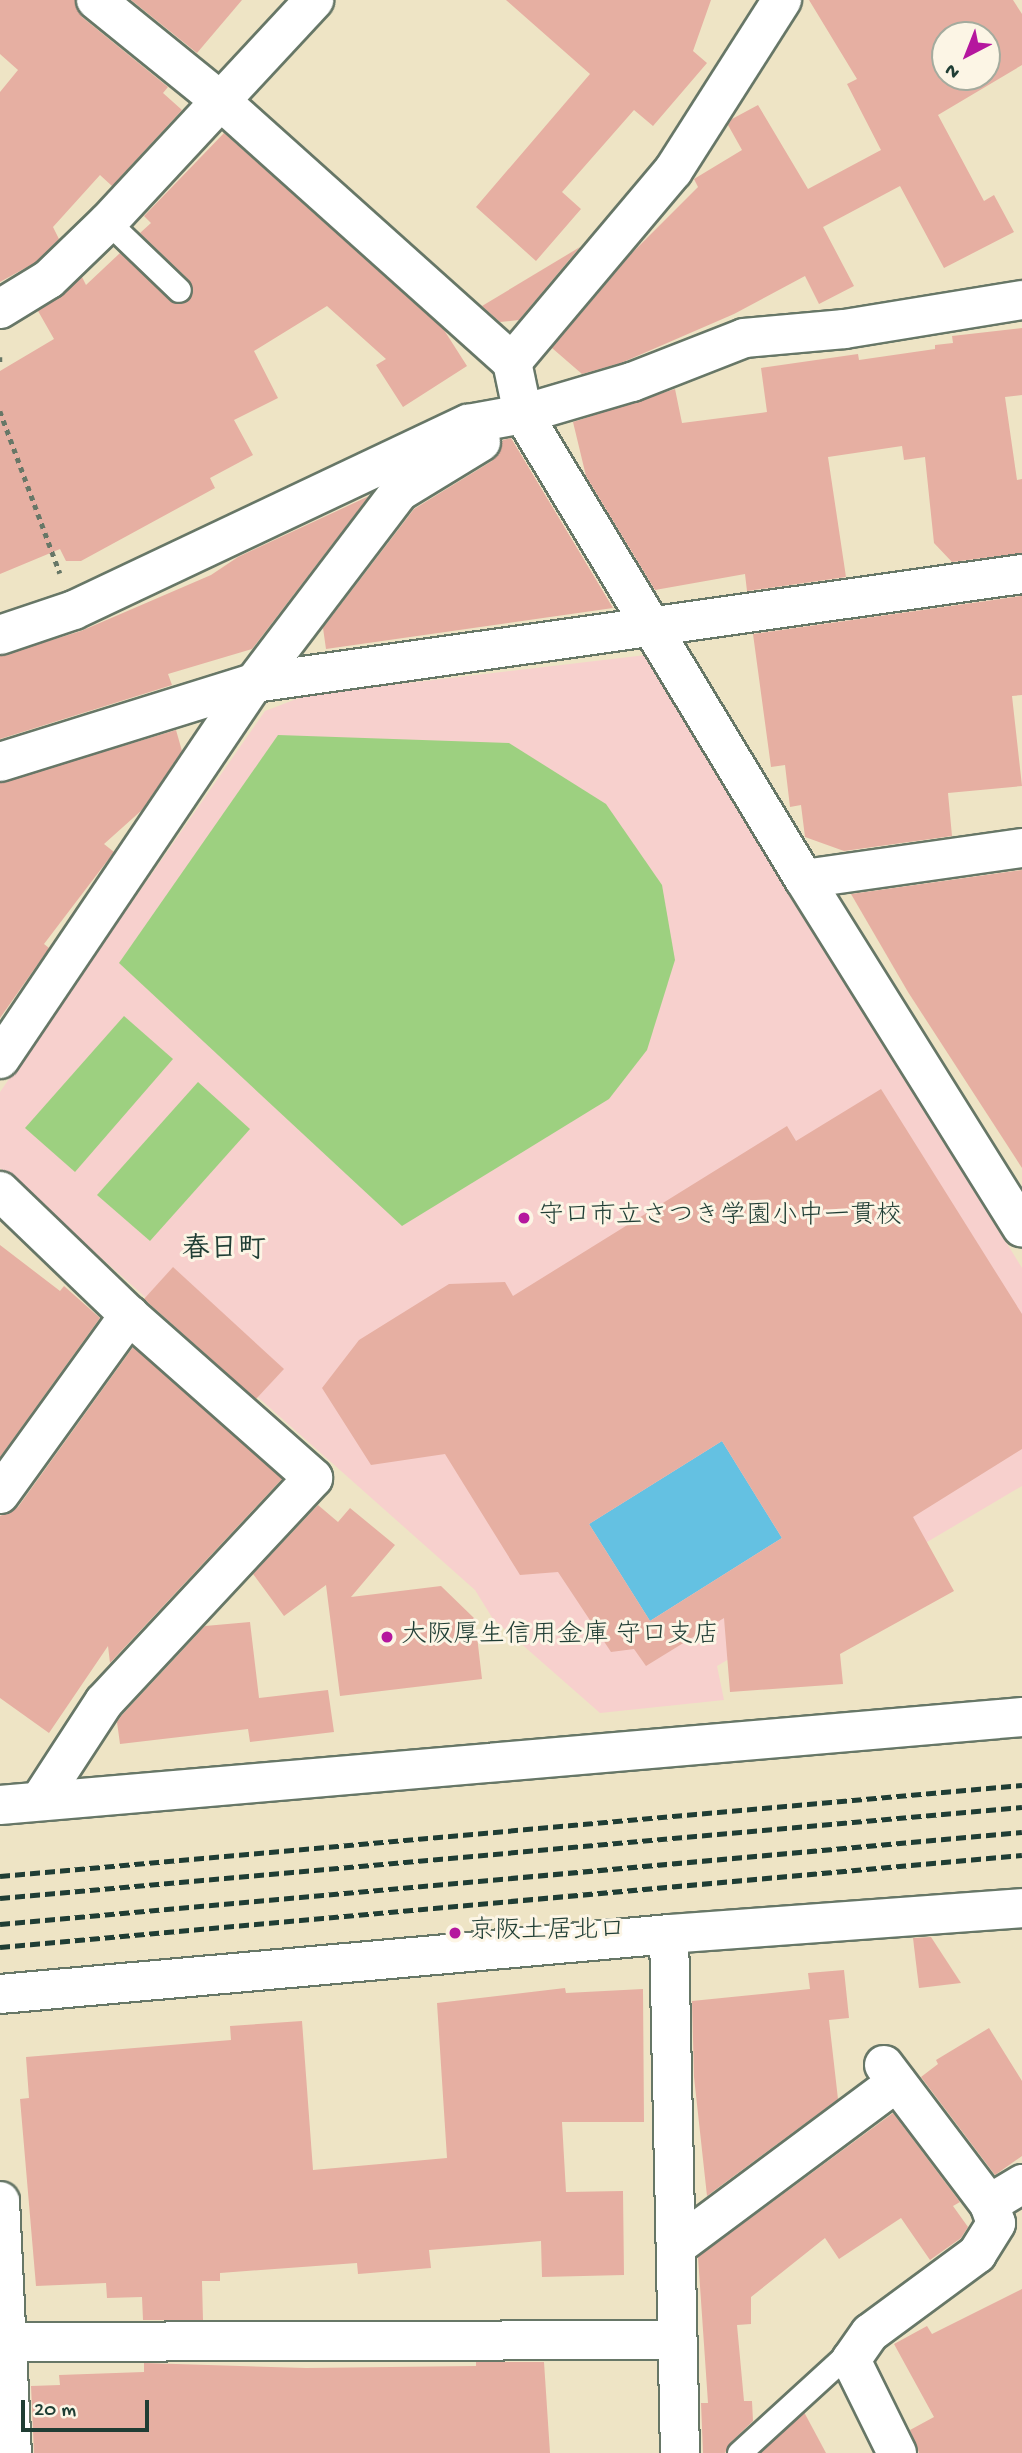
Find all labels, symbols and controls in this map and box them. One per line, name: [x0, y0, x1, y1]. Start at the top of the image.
north arrow: [931, 21, 1001, 91]
text: N: [941, 58, 965, 83]
place label: 守口市立さつき学園小中一貫校: [538, 1202, 902, 1234]
marker: 守口市立さつき学園小中一貫校: [516, 1210, 532, 1226]
district label: 春日町: [182, 1234, 266, 1268]
place label: 大阪厚生信用金庫 守口支店: [401, 1621, 719, 1653]
marker: 大阪厚生信用金庫 守口支店: [379, 1629, 395, 1645]
place label: 京阪土居北口: [469, 1917, 625, 1949]
marker: 京阪土居北口: [447, 1925, 463, 1941]
scale bar: [24, 2386, 152, 2430]
text: 20 m: [34, 2399, 76, 2424]

